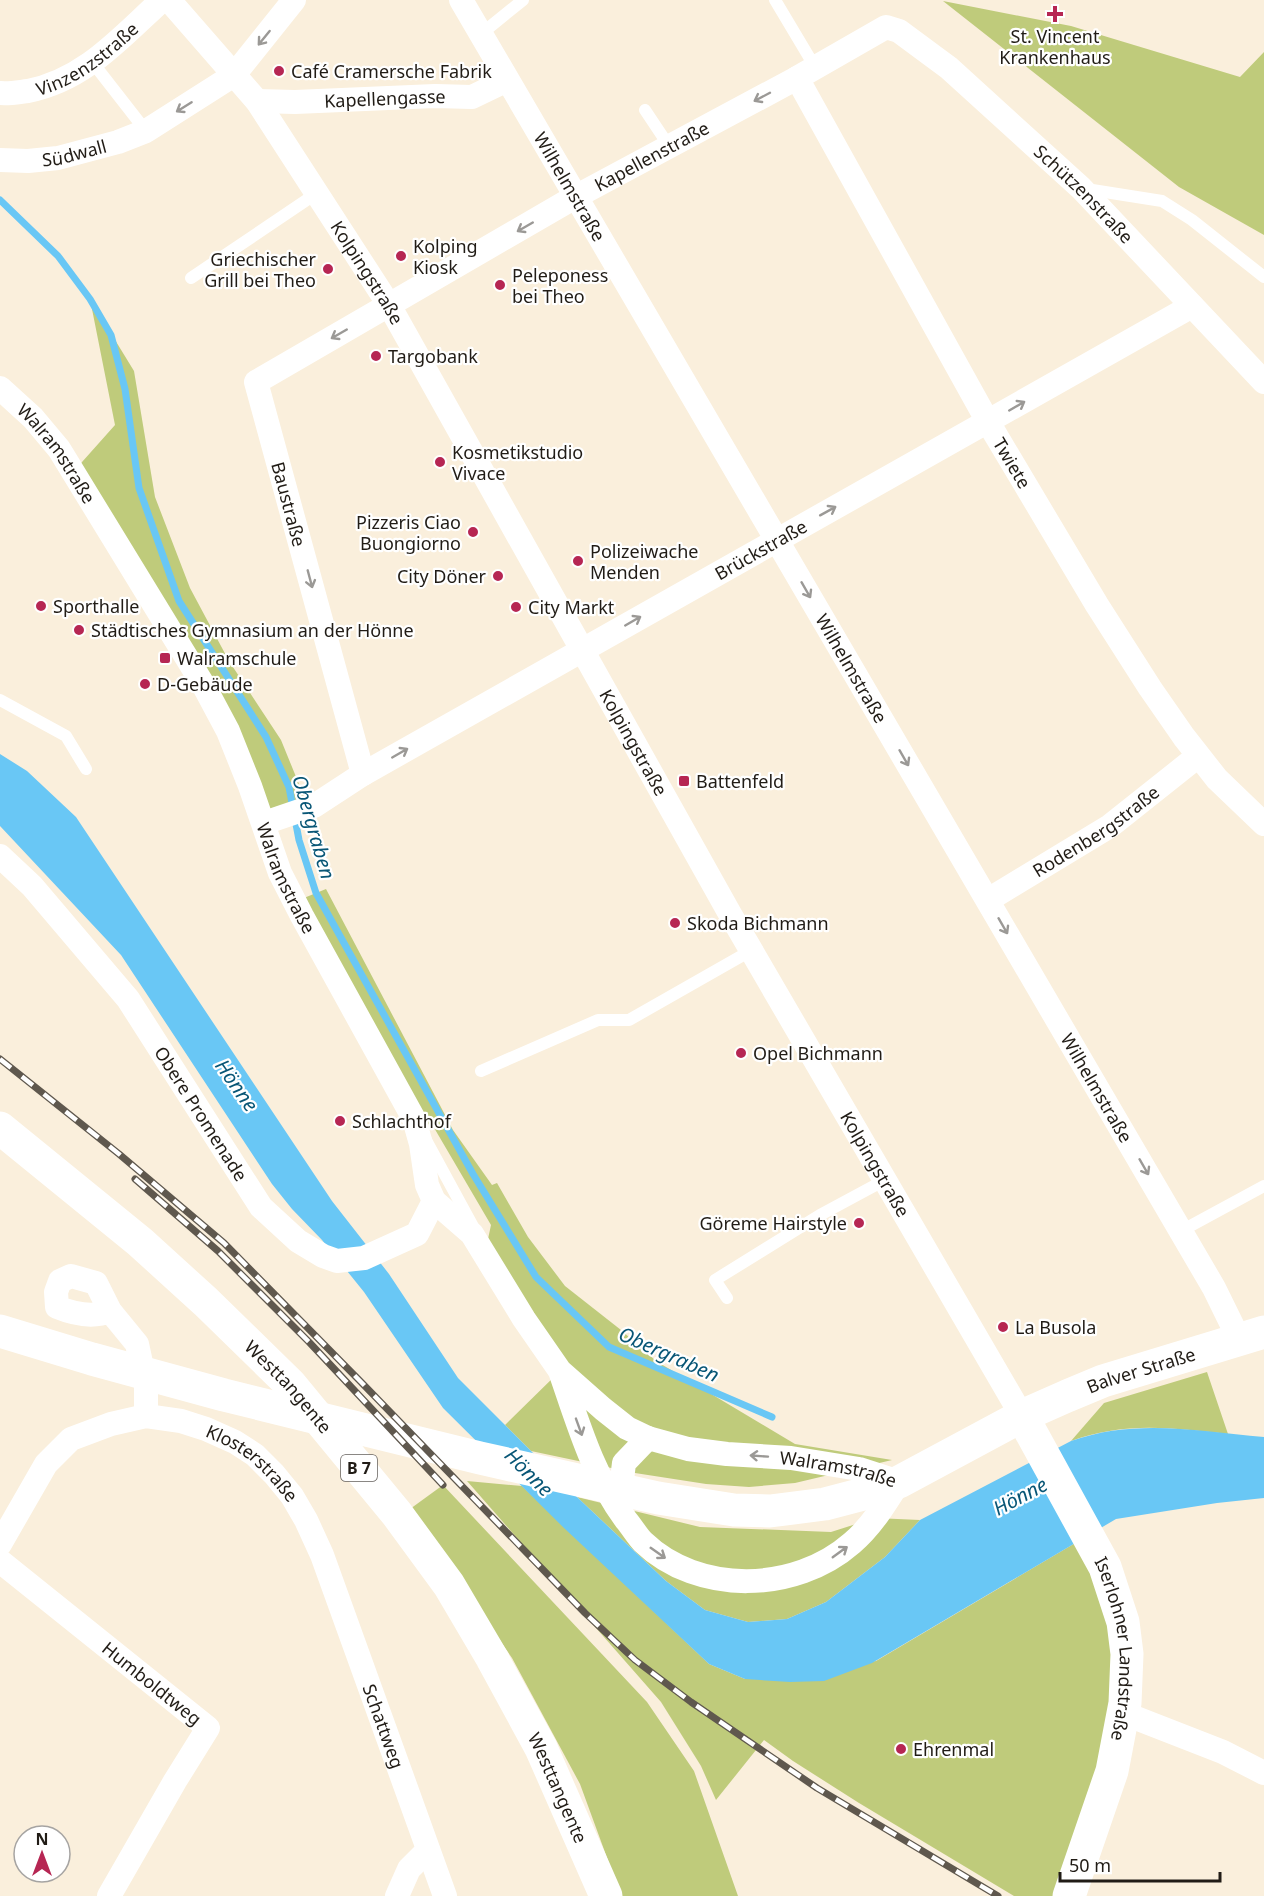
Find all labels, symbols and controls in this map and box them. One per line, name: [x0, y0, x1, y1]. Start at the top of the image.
marker: St. Vincent Krankenhaus: [1046, 5, 1064, 23]
street label: Vinzenzstraße: [33, 17, 143, 101]
place label: St. Vincent Krankenhaus: [999, 24, 1111, 69]
one-way arrow: [257, 29, 270, 45]
place label: Café Cramersche Fabrik: [291, 59, 492, 83]
marker: Café Cramersche Fabrik: [272, 64, 286, 78]
street label: Kapellengasse: [324, 84, 446, 113]
one-way arrow: [753, 92, 771, 103]
one-way arrow: [176, 101, 193, 113]
street label: Kapellenstraße: [590, 115, 713, 197]
street label: Wilhelmstraße: [529, 127, 611, 245]
street label: Südwall: [41, 134, 109, 172]
street label: Schützenstraße: [1029, 139, 1139, 248]
street label: Kolpingstraße: [326, 216, 409, 329]
one-way arrow: [516, 221, 533, 233]
place label: Kolping Kiosk: [413, 234, 478, 279]
place label: Griechischer Grill bei Theo: [204, 247, 317, 292]
marker: Kolping Kiosk: [394, 249, 408, 263]
marker: Griechischer Grill bei Theo: [321, 262, 335, 276]
place label: Peleponess bei Theo: [512, 263, 608, 308]
marker: Peleponess bei Theo: [493, 278, 507, 292]
one-way arrow: [331, 328, 348, 340]
place label: Targobank: [388, 344, 478, 368]
marker: Targobank: [369, 349, 383, 363]
street label: Walramstraße: [12, 398, 101, 508]
one-way arrow: [1007, 400, 1025, 411]
street label: Twiete: [988, 433, 1037, 493]
place label: Kosmetikstudio Vivace: [452, 440, 583, 485]
marker: Kosmetikstudio Vivace: [433, 455, 447, 469]
street label: Baustraße: [266, 459, 312, 549]
one-way arrow: [819, 505, 836, 517]
place label: Pizzeris Ciao Buongiorno: [356, 510, 461, 555]
street label: Brückstraße: [710, 514, 811, 585]
marker: Pizzeris Ciao Buongiorno: [466, 525, 480, 539]
place label: Polizeiwache Menden: [590, 539, 699, 584]
marker: Polizeiwache Menden: [571, 554, 585, 568]
place label: City Döner: [397, 564, 487, 588]
one-way arrow: [304, 569, 316, 588]
marker: City Döner: [491, 569, 505, 583]
one-way arrow: [800, 581, 812, 598]
place label: Sporthalle: [53, 594, 139, 618]
place label: City Markt: [528, 595, 615, 619]
marker: Sporthalle: [34, 599, 48, 613]
marker: City Markt: [509, 600, 523, 614]
street label: Wilhelmstraße: [810, 609, 893, 727]
one-way arrow: [624, 615, 641, 627]
place label: Städtisches Gymnasium an der Hönne: [91, 618, 414, 642]
marker: Städtisches Gymnasium an der Hönne: [72, 623, 86, 637]
place label: Walramschule: [177, 646, 296, 670]
marker: Walramschule: [158, 651, 172, 665]
place label: D-Gebäude: [157, 672, 253, 696]
marker: D-Gebäude: [138, 677, 152, 691]
street label: Kolpingstraße: [594, 685, 673, 800]
one-way arrow: [391, 747, 408, 759]
one-way arrow: [899, 749, 911, 766]
place label: Battenfeld: [696, 769, 784, 793]
water label: Obergraben: [286, 772, 342, 882]
marker: Battenfeld: [677, 774, 691, 788]
street label: Rodenbergstraße: [1028, 780, 1164, 882]
street label: Walramstraße: [251, 819, 321, 938]
place label: Skoda Bichmann: [687, 911, 829, 935]
marker: Skoda Bichmann: [668, 916, 682, 930]
one-way arrow: [997, 917, 1009, 934]
street label: Wilhelmstraße: [1056, 1029, 1138, 1147]
street label: Obere Promenade: [149, 1041, 253, 1185]
place label: Opel Bichmann: [753, 1041, 883, 1065]
marker: Opel Bichmann: [734, 1046, 748, 1060]
water label: Hönne: [209, 1054, 265, 1117]
street label: Kolpingstraße: [835, 1107, 916, 1221]
place label: Schlachthof: [352, 1109, 452, 1133]
marker: Schlachthof: [333, 1114, 347, 1128]
one-way arrow: [1138, 1158, 1150, 1175]
place label: Göreme Hairstyle: [700, 1211, 847, 1235]
marker: Göreme Hairstyle: [852, 1216, 866, 1230]
place label: La Busola: [1015, 1315, 1096, 1339]
water label: Obergraben: [614, 1320, 724, 1388]
marker: La Busola: [996, 1320, 1010, 1334]
street label: Westtangente: [240, 1335, 337, 1438]
street label: Balver Straße: [1083, 1342, 1198, 1399]
one-way arrow: [575, 1417, 586, 1435]
street label: Klosterstraße: [202, 1419, 304, 1507]
water label: Hönne: [499, 1442, 559, 1502]
street label: Walramstraße: [779, 1445, 900, 1492]
one-way arrow: [750, 1450, 770, 1461]
road number: B 7: [341, 1455, 377, 1481]
water label: Hönne: [988, 1470, 1052, 1522]
one-way arrow: [832, 1546, 848, 1558]
one-way arrow: [649, 1547, 666, 1559]
street label: Iserlohner Landstraße: [1090, 1552, 1139, 1743]
street label: Humboldtweg: [97, 1636, 207, 1730]
street label: Schattweg: [357, 1681, 410, 1772]
street label: Westtangente: [523, 1728, 593, 1847]
place label: Ehrenmal: [913, 1737, 994, 1761]
marker: Ehrenmal: [894, 1742, 908, 1756]
north arrow: [12, 1824, 72, 1884]
text: N: [35, 1828, 49, 1850]
scale bar: [1060, 1845, 1220, 1883]
text: 50 m: [1069, 1853, 1111, 1877]

